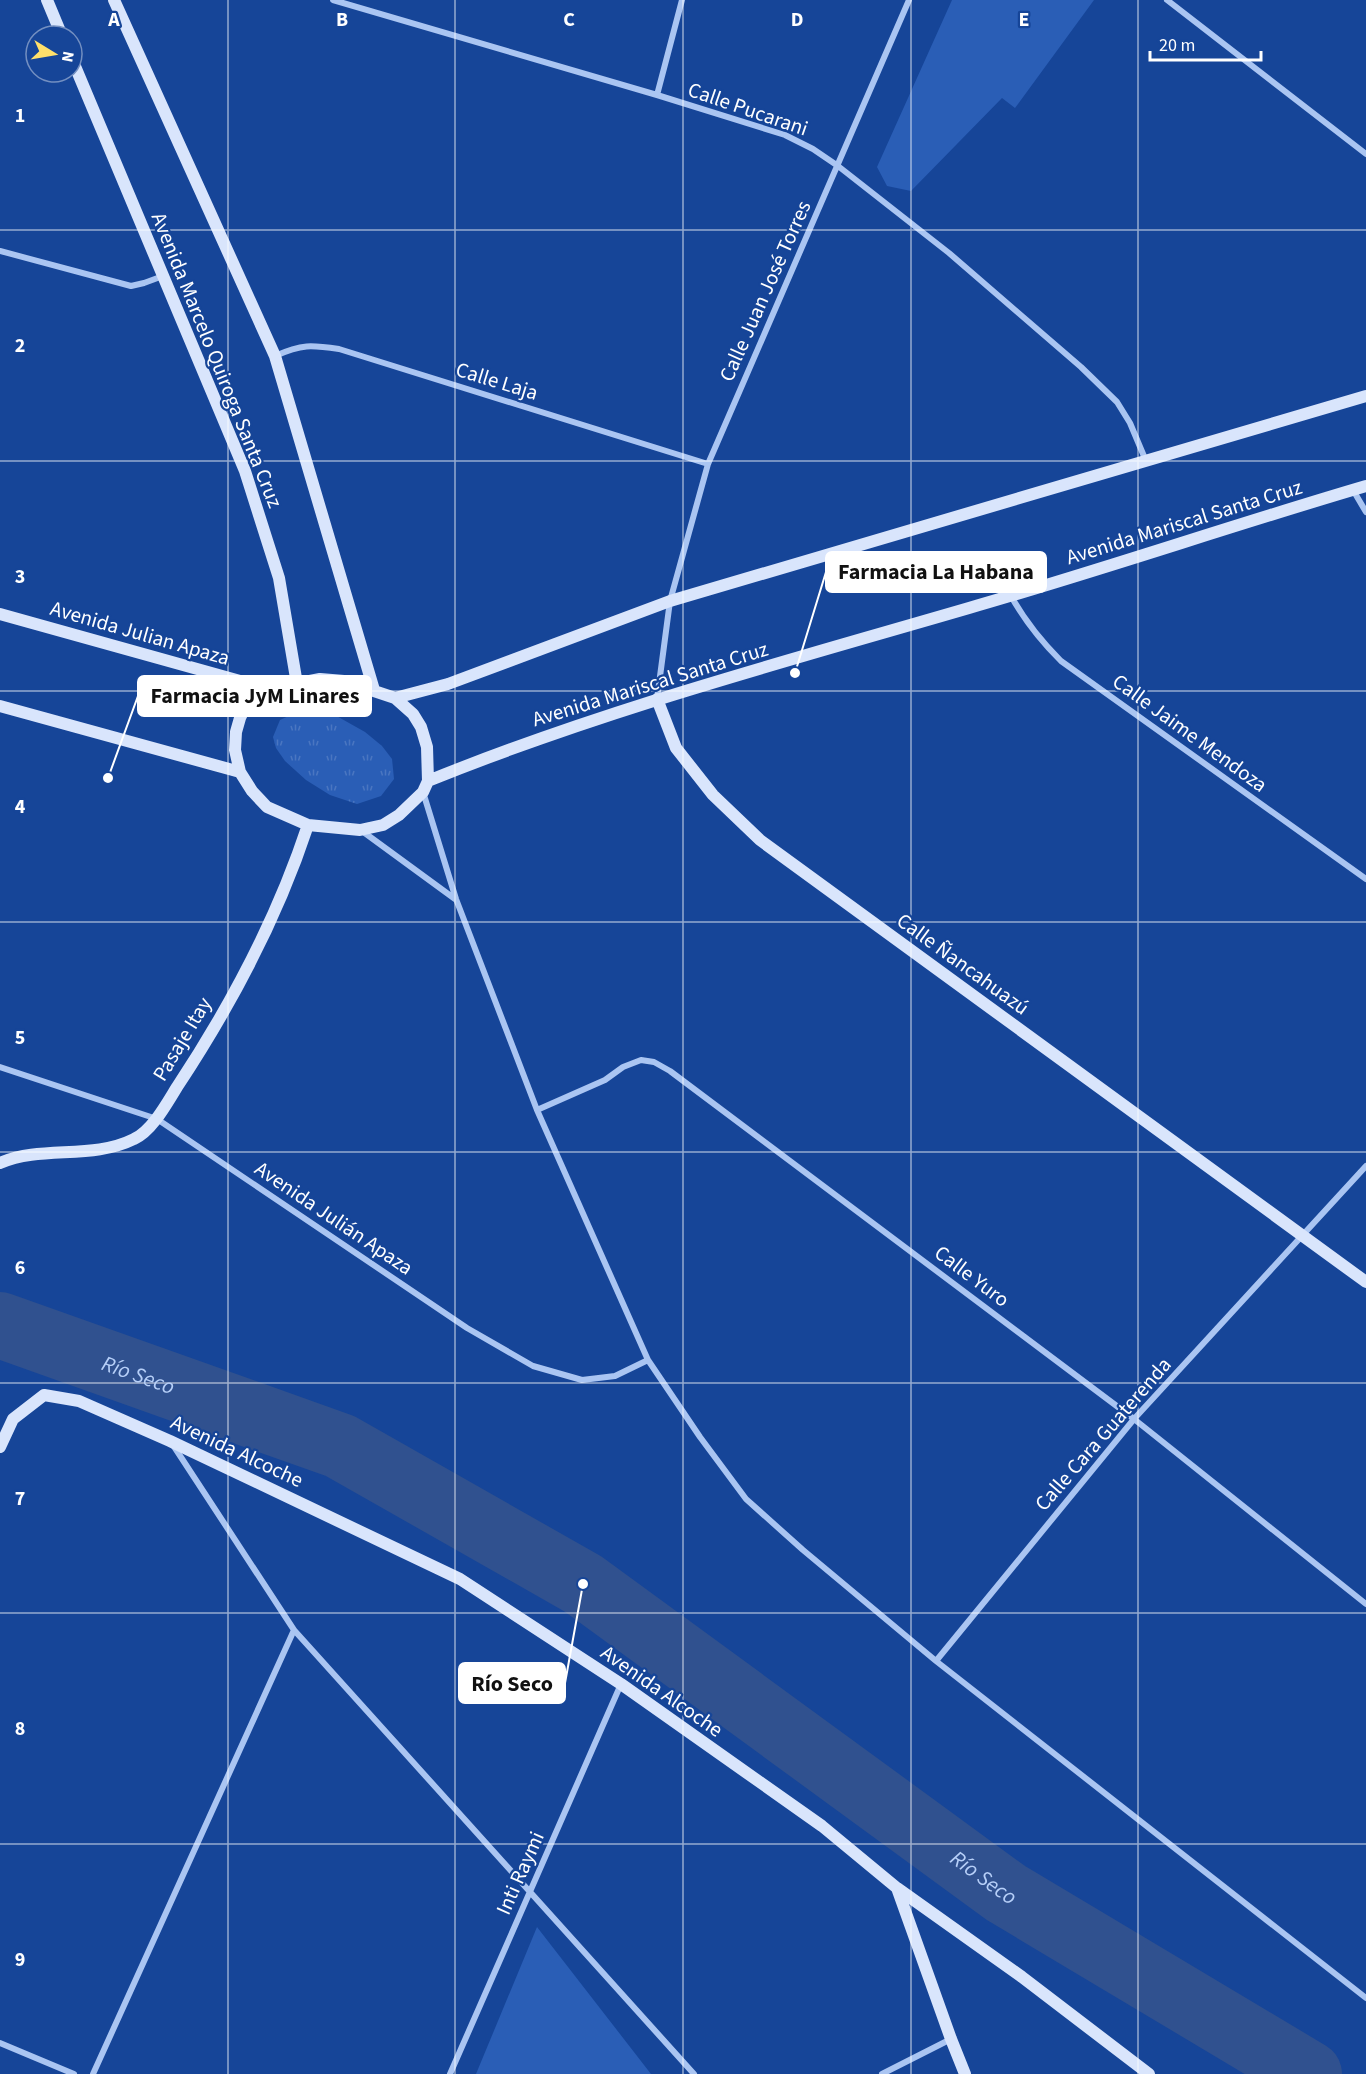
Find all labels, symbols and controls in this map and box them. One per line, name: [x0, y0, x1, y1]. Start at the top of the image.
text: A: [107, 6, 120, 34]
text: B: [336, 6, 348, 34]
text: C: [563, 6, 575, 34]
text: D: [791, 6, 803, 34]
text: E: [1019, 6, 1029, 34]
north arrow: [24, 24, 84, 84]
scale bar: [1150, 24, 1261, 62]
text: 20 m: [1159, 33, 1195, 58]
text: N: [56, 49, 80, 64]
street label: Calle Pucarani: [684, 74, 812, 144]
text: 1: [15, 102, 25, 130]
street label: Calle Juan José Torres: [712, 196, 819, 386]
street label: Avenida Marcelo Quiroga Santa Cruz: [144, 208, 290, 512]
text: 2: [15, 332, 25, 360]
street label: Calle Laja: [452, 354, 542, 408]
street label: Avenida Mariscal Santa Cruz: [1062, 472, 1306, 572]
callout: Farmacia La Habana: [826, 552, 1046, 592]
text: Farmacia La Habana: [838, 556, 1034, 588]
text: 3: [15, 563, 25, 591]
street label: Avenida Julian Apaza: [47, 593, 233, 673]
street label: Avenida Mariscal Santa Cruz: [528, 634, 772, 734]
street label: Calle Jaime Mendoza: [1106, 667, 1274, 799]
callout: Farmacia JyM Linares: [138, 676, 371, 716]
text: Farmacia JyM Linares: [151, 680, 360, 712]
text: 4: [15, 793, 26, 821]
street label: Calle Ñancahuazú: [891, 906, 1035, 1022]
street label: Pasaje Itay: [145, 991, 219, 1087]
text: 5: [15, 1024, 25, 1052]
street label: Avenida Julián Apaza: [249, 1154, 419, 1282]
street label: Calle Yuro: [928, 1238, 1016, 1314]
text: 6: [15, 1254, 25, 1282]
water label: Río Seco: [97, 1348, 179, 1403]
street label: Calle Cara Guaterenda: [1028, 1351, 1178, 1517]
street label: Avenida Alcoche: [166, 1407, 308, 1495]
text: 7: [15, 1485, 25, 1513]
street label: Avenida Alcoche: [595, 1638, 729, 1744]
callout: Río Seco: [459, 1663, 565, 1703]
text: Río Seco: [471, 1668, 553, 1700]
text: 8: [15, 1715, 25, 1743]
street label: Inti Raymi: [488, 1827, 552, 1919]
water label: Río Seco: [944, 1843, 1023, 1913]
text: 9: [15, 1946, 25, 1974]

